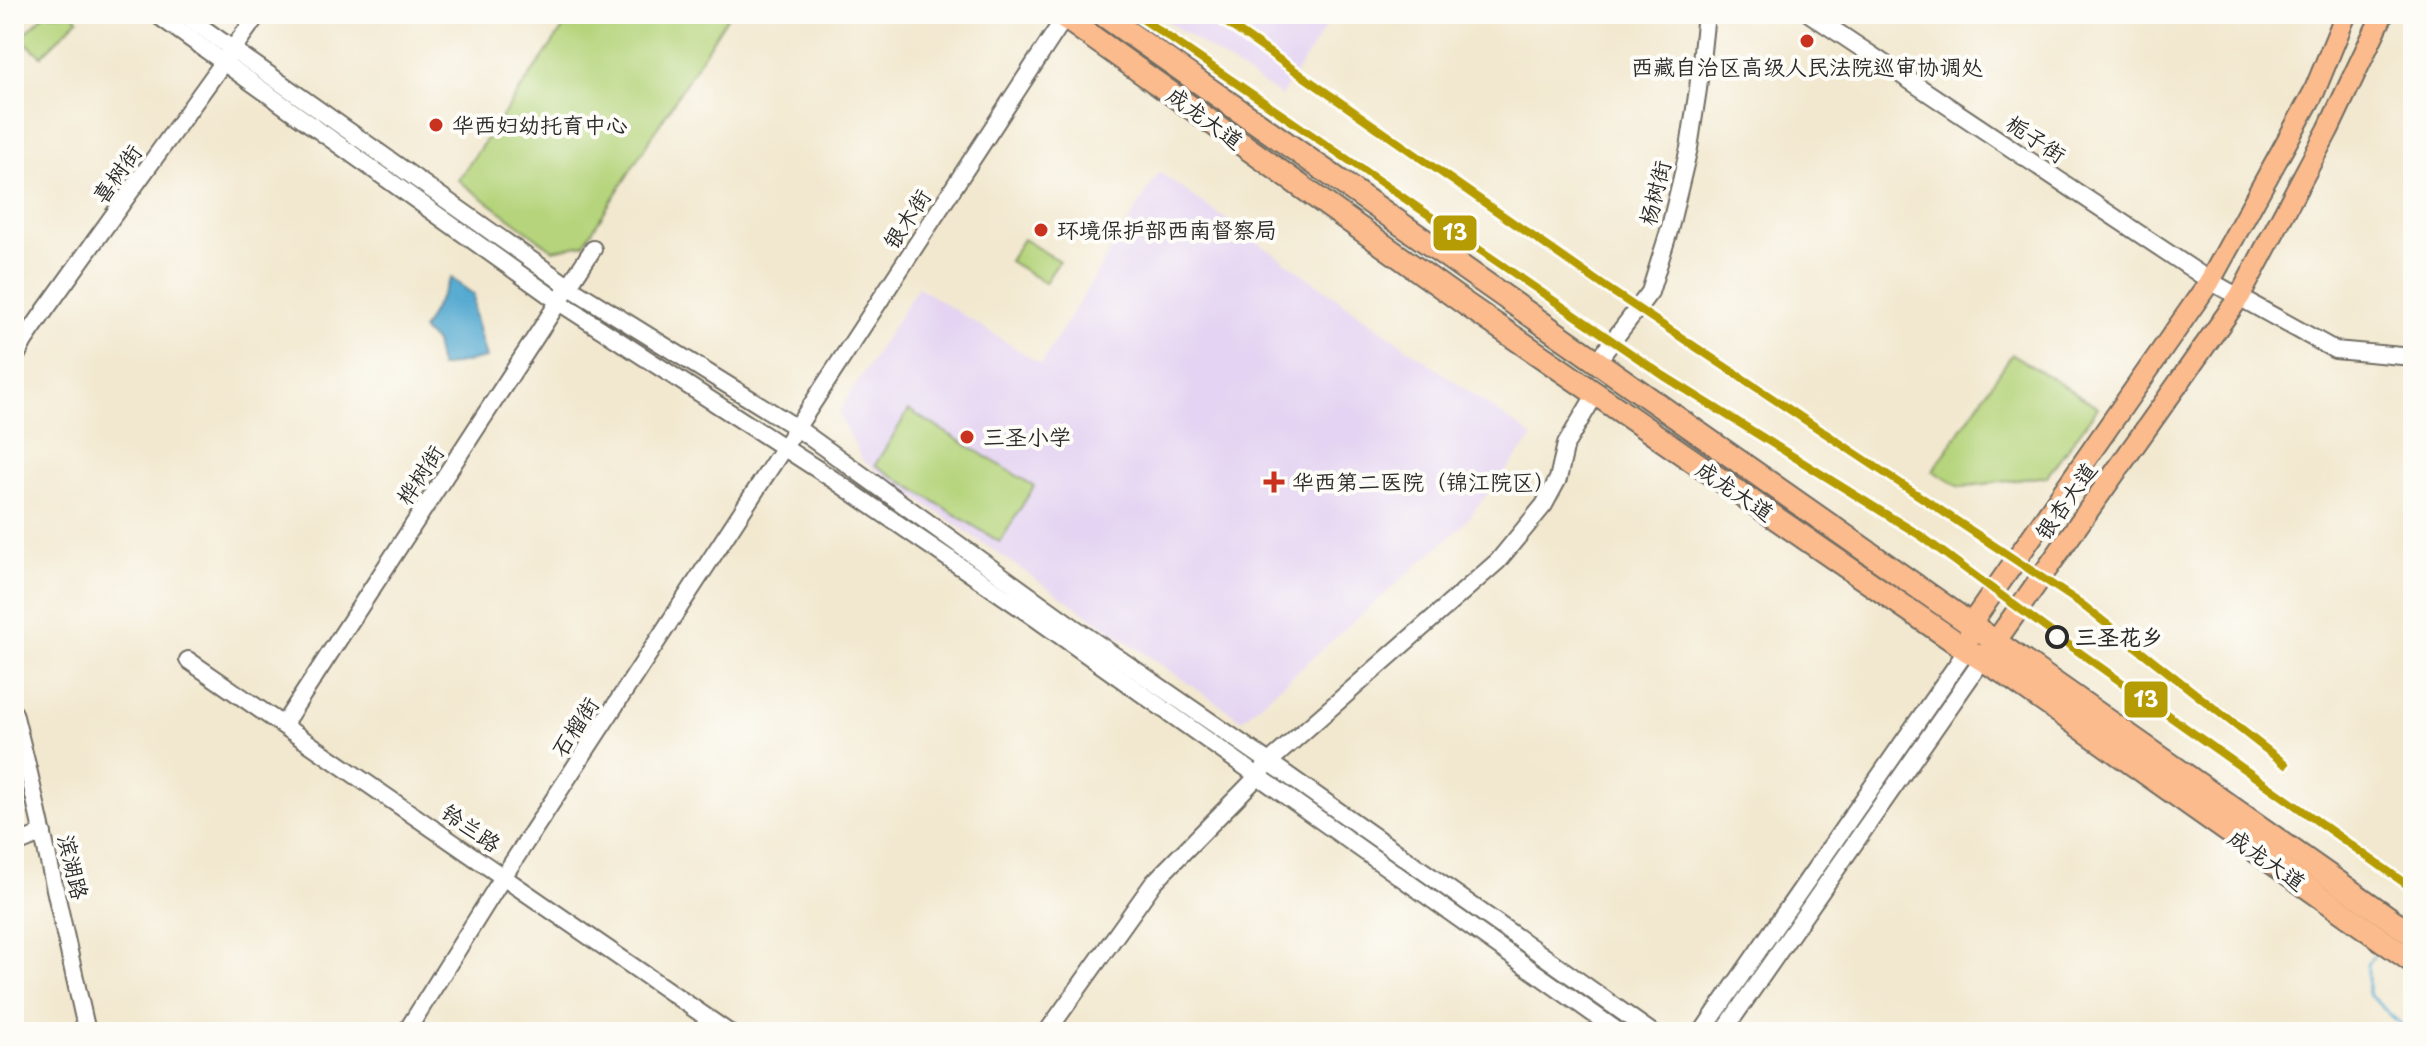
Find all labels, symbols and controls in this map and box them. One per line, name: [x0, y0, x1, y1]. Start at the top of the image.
marker: 西藏自治区高级人民法院巡审协调处: [1798, 32, 1816, 50]
place label: 西藏自治区高级人民法院巡审协调处: [1631, 49, 1983, 82]
street label: 成龙大道: [1161, 78, 1251, 156]
street label: 栀子街: [2000, 106, 2073, 170]
place label: 华西妇幼托育中心: [452, 107, 628, 140]
marker: 华西妇幼托育中心: [427, 116, 445, 134]
street label: 喜树街: [83, 137, 149, 210]
street label: 杨树街: [1630, 157, 1678, 229]
street label: 银木街: [874, 182, 938, 255]
place label: 环境保护部西南督察局: [1057, 212, 1277, 245]
line badge: 13: [1432, 214, 1478, 252]
text: 13: [1443, 214, 1467, 247]
marker: 环境保护部西南督察局: [1032, 221, 1050, 239]
place label: 三圣小学: [983, 419, 1071, 452]
marker: 三圣小学: [958, 428, 976, 446]
street label: 桦树街: [387, 438, 451, 511]
street label: 成龙大道: [1690, 451, 1782, 528]
street label: 银杏大道: [2026, 455, 2104, 546]
place label: 华西第二医院（锦江院区）: [1292, 464, 1556, 497]
marker: 华西第二医院（锦江院区）: [1263, 471, 1285, 493]
place label: 三圣花乡: [2075, 619, 2163, 652]
marker: 三圣花乡: [2046, 626, 2068, 648]
line badge: 13: [2123, 680, 2169, 719]
text: 13: [2134, 681, 2158, 714]
street label: 石榴街: [542, 690, 606, 763]
street label: 铃兰路: [435, 794, 508, 859]
street label: 成龙大道: [2222, 820, 2313, 898]
street label: 滨湖路: [51, 831, 98, 903]

